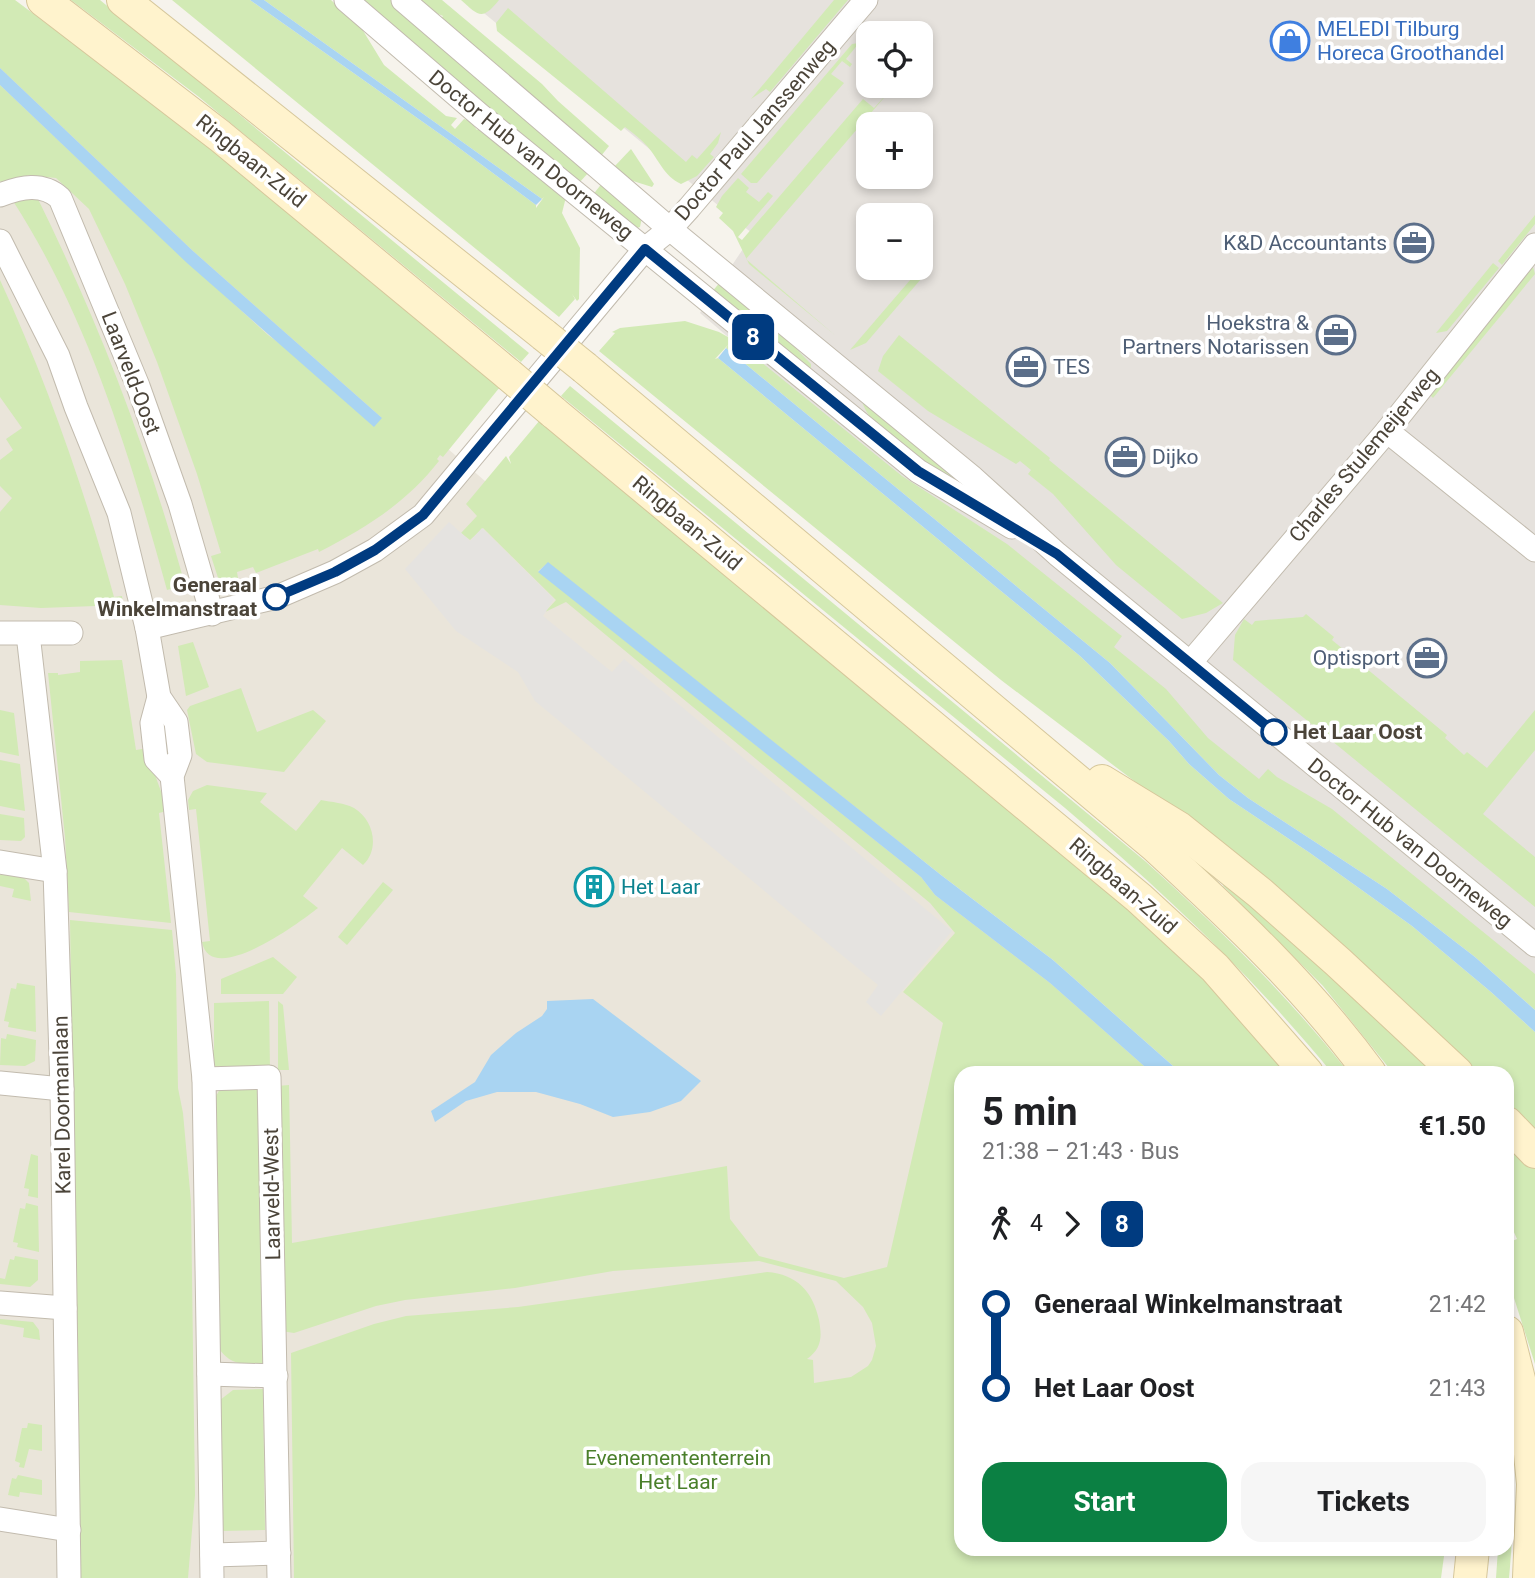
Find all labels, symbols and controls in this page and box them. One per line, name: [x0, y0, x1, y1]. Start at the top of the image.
place label: MELEDI Tilburg Horeca Groothandel: [1317, 17, 1504, 65]
shop icon: MELEDI Tilburg Horeca Groothandel: [1269, 20, 1311, 62]
map controls: [856, 21, 933, 280]
button: locate: [856, 21, 933, 98]
street label: Doctor Paul Janssenweg: [670, 35, 840, 225]
street label: Doctor Hub van Doorneweg: [424, 65, 638, 245]
street label: Ringbaan-Zuid: [191, 109, 311, 213]
button: +: [856, 112, 933, 189]
button: −: [856, 203, 933, 280]
office icon: K&D Accountants: [1393, 222, 1435, 264]
place label: K&D Accountants: [1223, 231, 1387, 255]
street label: Laarveld-Oost: [97, 308, 165, 438]
place label: Hoekstra & Partners Notarissen: [1122, 311, 1309, 359]
line badge: 8: [730, 314, 776, 360]
office icon: Hoekstra & Partners Notarissen: [1315, 314, 1357, 356]
text: 8: [746, 323, 760, 351]
office icon: TES: [1005, 346, 1047, 388]
place label: TES: [1053, 355, 1090, 379]
street label: Charles Stulemeijerweg: [1284, 363, 1444, 547]
office icon: Dijko: [1104, 436, 1146, 478]
place label: Dijko: [1152, 445, 1199, 469]
street label: Ringbaan-Zuid: [628, 471, 746, 575]
place label: Generaal Winkelmanstraat: [97, 573, 257, 621]
marker: Generaal Winkelmanstraat: [263, 584, 289, 610]
office icon: Optisport: [1406, 637, 1448, 679]
place label: Optisport: [1313, 646, 1400, 670]
marker: Het Laar Oost: [1261, 719, 1287, 745]
place label: Het Laar Oost: [1293, 720, 1422, 744]
street label: Doctor Hub van Doorneweg: [1303, 753, 1517, 933]
street label: Ringbaan-Zuid: [1064, 833, 1182, 939]
building icon: Het Laar: [573, 866, 615, 908]
place label: Het Laar: [621, 875, 700, 899]
street label: Karel Doormanlaan: [48, 1015, 76, 1195]
text: 5 min: [982, 1090, 1078, 1134]
text: €1.50: [1419, 1111, 1486, 1141]
street label: Laarveld-West: [259, 1127, 285, 1260]
text: 21:38 – 21:43 · Bus: [982, 1138, 1179, 1165]
icon: walk: [982, 1205, 1020, 1243]
icon: forward: [1053, 1205, 1091, 1243]
text: 4: [1030, 1210, 1043, 1237]
text: 8: [1115, 1210, 1129, 1238]
text: Generaal Winkelmanstraat: [1034, 1289, 1342, 1319]
text: 21:42: [1429, 1291, 1486, 1318]
text: Het Laar Oost: [1034, 1373, 1194, 1403]
text: 21:43: [1429, 1375, 1486, 1402]
park label: Evenemententerrein Het Laar: [585, 1446, 771, 1494]
button: Start: [982, 1462, 1227, 1542]
button: Tickets: [1241, 1462, 1486, 1542]

